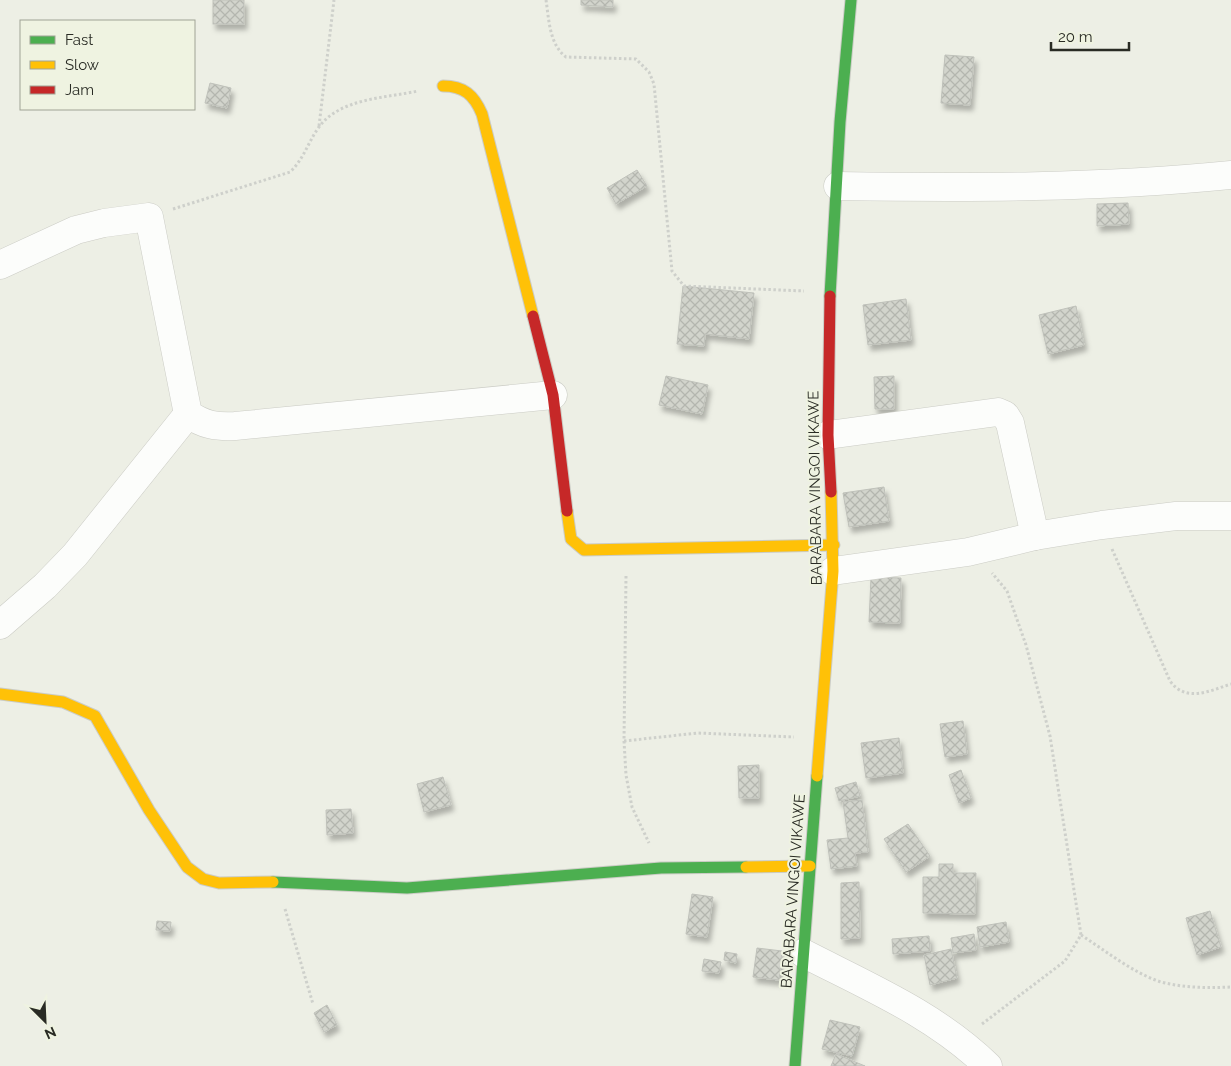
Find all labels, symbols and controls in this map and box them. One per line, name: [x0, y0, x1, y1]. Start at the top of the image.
legend: [20, 20, 195, 110]
scale bar: [1051, 20, 1128, 52]
text: 20 m: [1058, 28, 1093, 46]
text: Fast: [65, 31, 93, 49]
text: Slow: [65, 56, 99, 74]
text: Jam: [65, 81, 94, 99]
street label: BARABARA VINGOI VIKAWE: [804, 391, 826, 585]
street label: BARABARA VINGOI VIKAWE: [777, 793, 809, 989]
north arrow: [20, 996, 70, 1046]
text: N: [42, 1023, 58, 1042]

